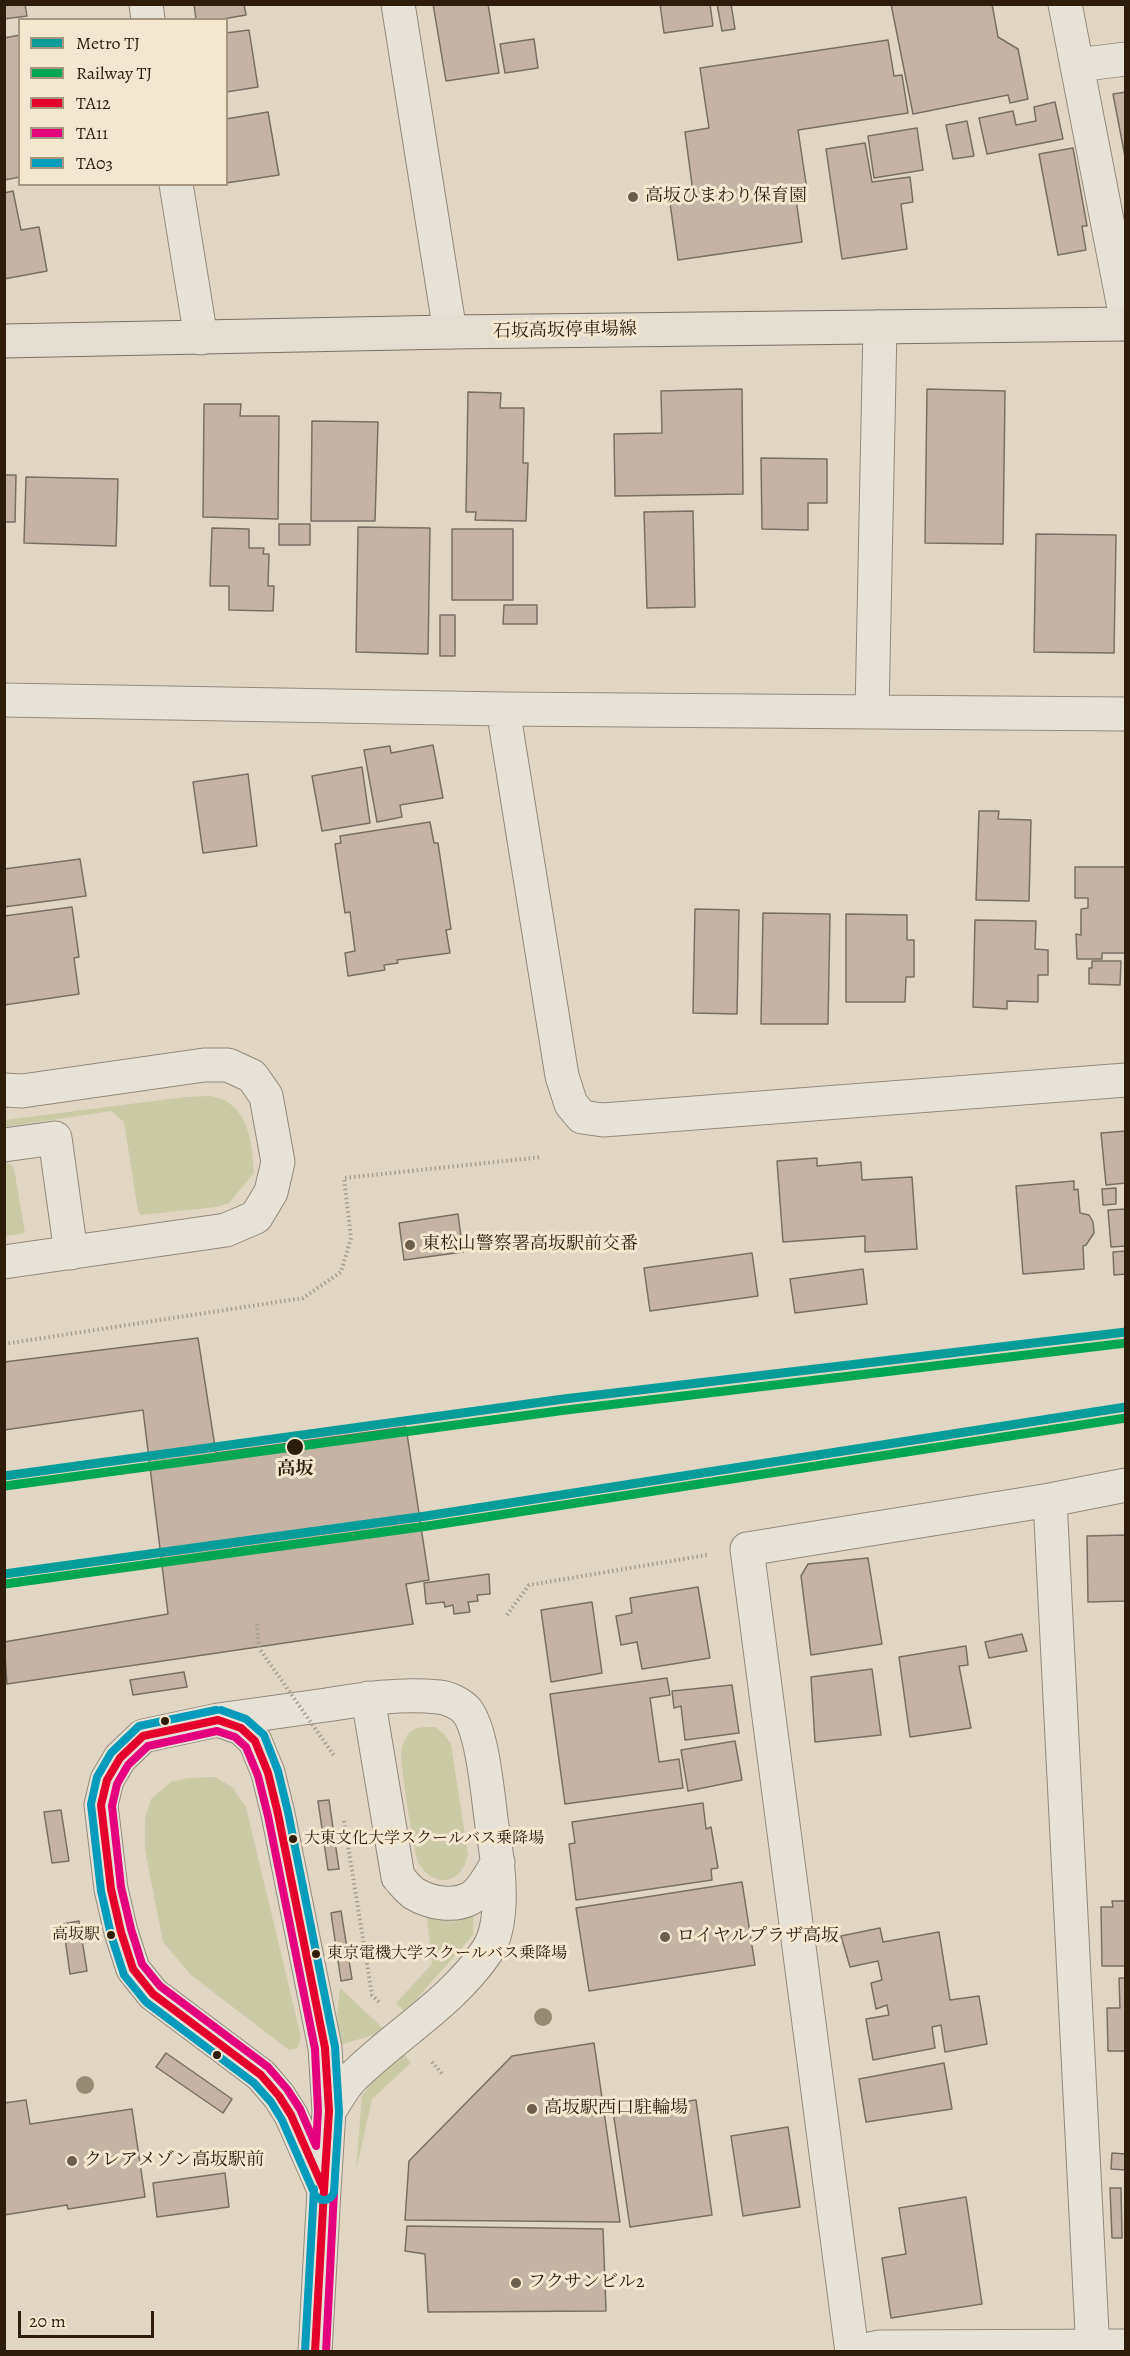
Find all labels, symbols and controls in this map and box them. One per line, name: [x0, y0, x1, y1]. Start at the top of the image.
legend: [18, 18, 228, 186]
text: Metro TJ: [76, 31, 140, 55]
text: Railway TJ: [76, 61, 152, 85]
text: TA12: [76, 91, 111, 115]
text: TA11: [76, 121, 108, 145]
text: TA03: [76, 151, 113, 175]
place label: 高坂ひまわり保育園: [645, 186, 807, 208]
marker: 高坂ひまわり保育園: [626, 190, 640, 204]
street label: 石坂高坂停車場線: [493, 319, 637, 343]
place label: 東松山警察署高坂駅前交番: [422, 1234, 638, 1256]
marker: 東松山警察署高坂駅前交番: [403, 1238, 417, 1252]
marker: 高坂: [285, 1437, 305, 1457]
place label: 高坂: [277, 1459, 313, 1481]
unlabelled marker: [159, 1715, 171, 1727]
place label: 大東文化大学スクールバス乗降場: [304, 1829, 544, 1849]
marker: 大東文化大学スクールバス乗降場: [287, 1833, 299, 1845]
place label: 高坂駅: [52, 1925, 100, 1945]
place label: ロイヤルプラザ高坂: [677, 1926, 839, 1948]
marker: 高坂駅: [105, 1929, 117, 1941]
marker: ロイヤルプラザ高坂: [658, 1930, 672, 1944]
place label: 東京電機大学スクールバス乗降場: [327, 1944, 567, 1964]
marker: 東京電機大学スクールバス乗降場: [310, 1948, 322, 1960]
unlabelled marker: [211, 2049, 223, 2061]
place label: 高坂駅西口駐輪場: [544, 2098, 688, 2120]
marker: 高坂駅西口駐輪場: [525, 2102, 539, 2116]
place label: クレアメゾン高坂駅前: [84, 2150, 264, 2172]
marker: クレアメゾン高坂駅前: [65, 2154, 79, 2168]
place label: フクサンビル2: [528, 2272, 645, 2294]
marker: フクサンビル2: [509, 2276, 523, 2290]
scale bar: [21, 2299, 158, 2337]
text: 20 m: [29, 2309, 66, 2333]

